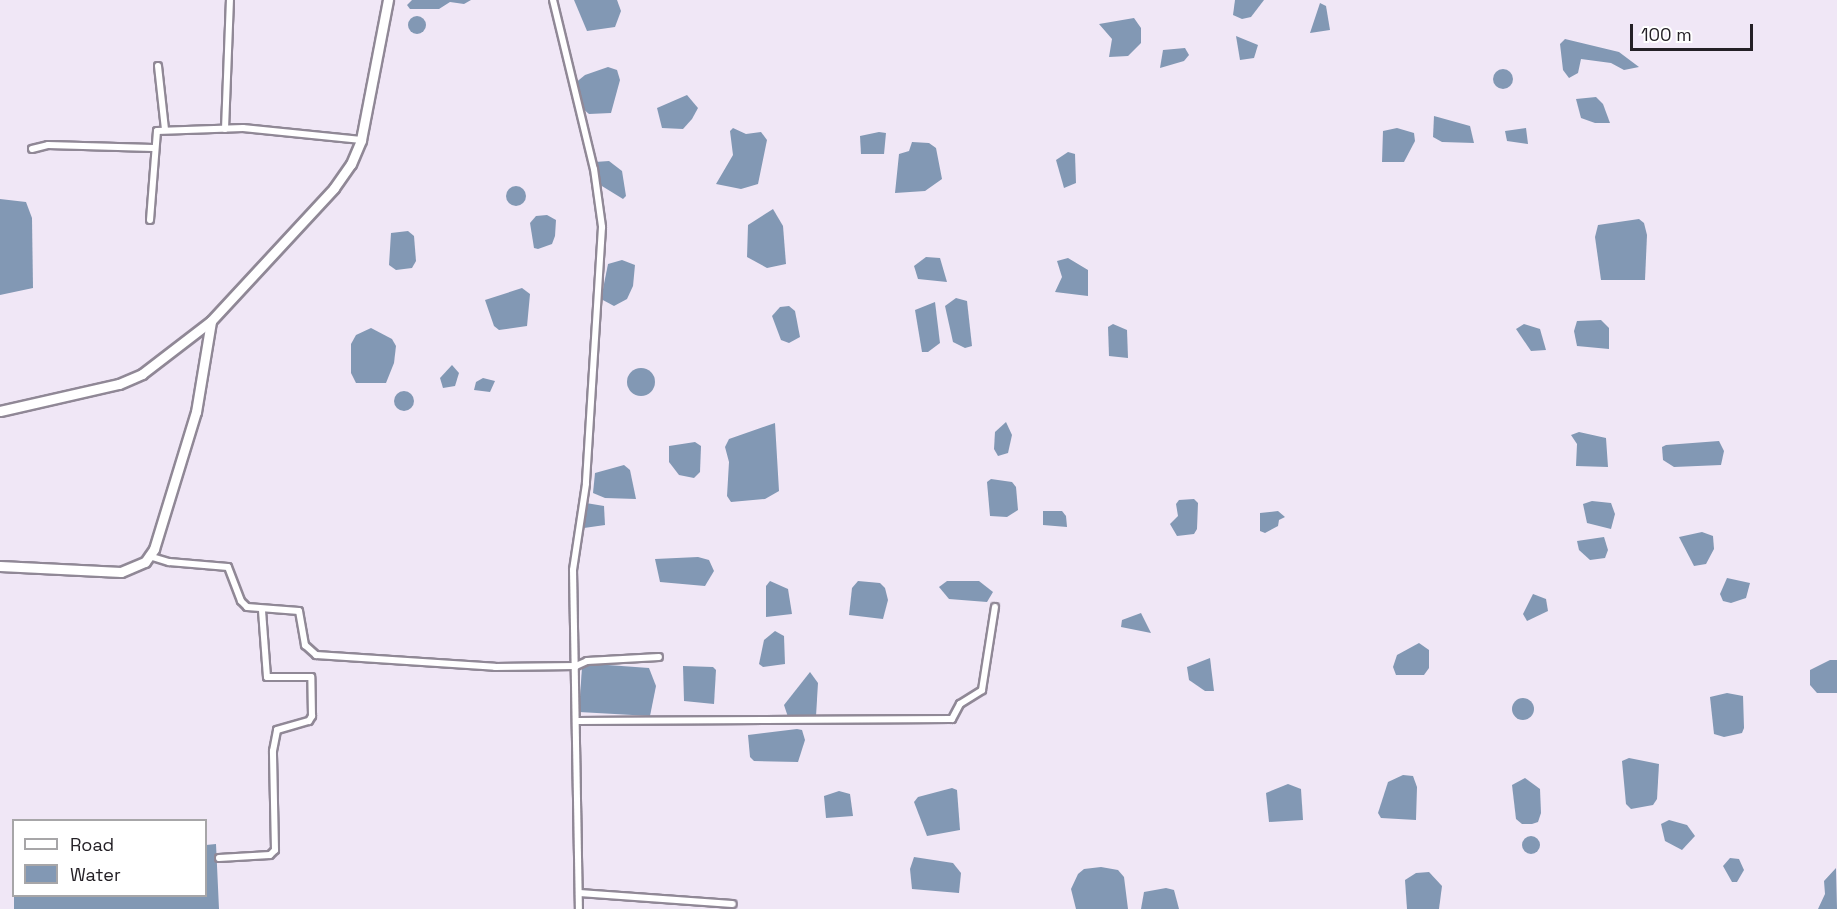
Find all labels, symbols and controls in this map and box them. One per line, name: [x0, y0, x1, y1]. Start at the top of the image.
scale bar: [1633, 12, 1756, 50]
text: 100 m: [1641, 23, 1692, 46]
legend: [12, 819, 207, 897]
text: Road: [70, 833, 114, 856]
text: Water: [70, 863, 121, 886]

